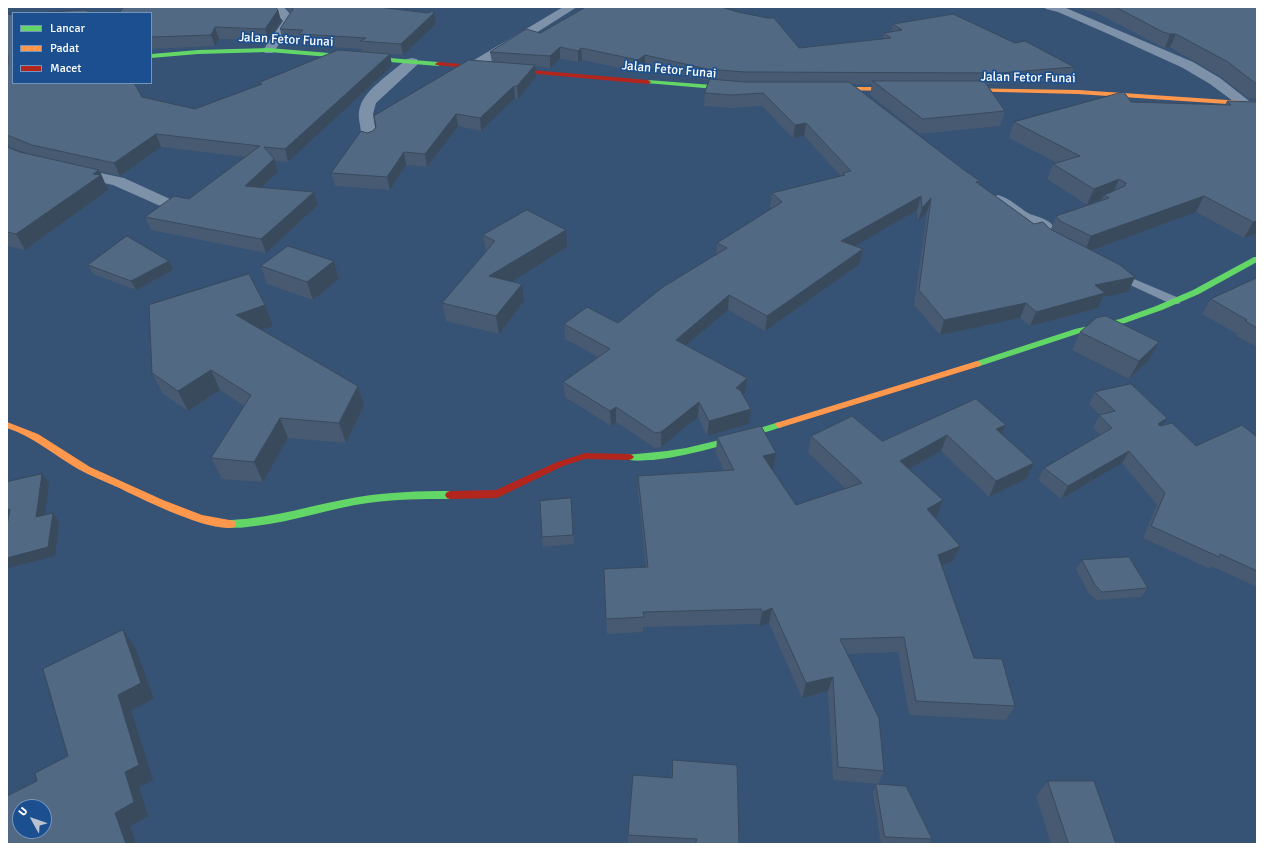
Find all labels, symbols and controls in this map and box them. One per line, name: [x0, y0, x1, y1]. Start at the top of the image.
legend: [12, 12, 152, 84]
text: Lancar: [50, 21, 85, 36]
street label: Jalan Fetor Funai: [238, 30, 334, 50]
text: Padat: [50, 41, 79, 56]
street label: Jalan Fetor Funai: [621, 58, 717, 82]
text: Macet: [50, 61, 82, 76]
street label: Jalan Fetor Funai: [980, 69, 1076, 87]
north arrow: [12, 799, 52, 839]
text: U: [16, 805, 31, 819]

